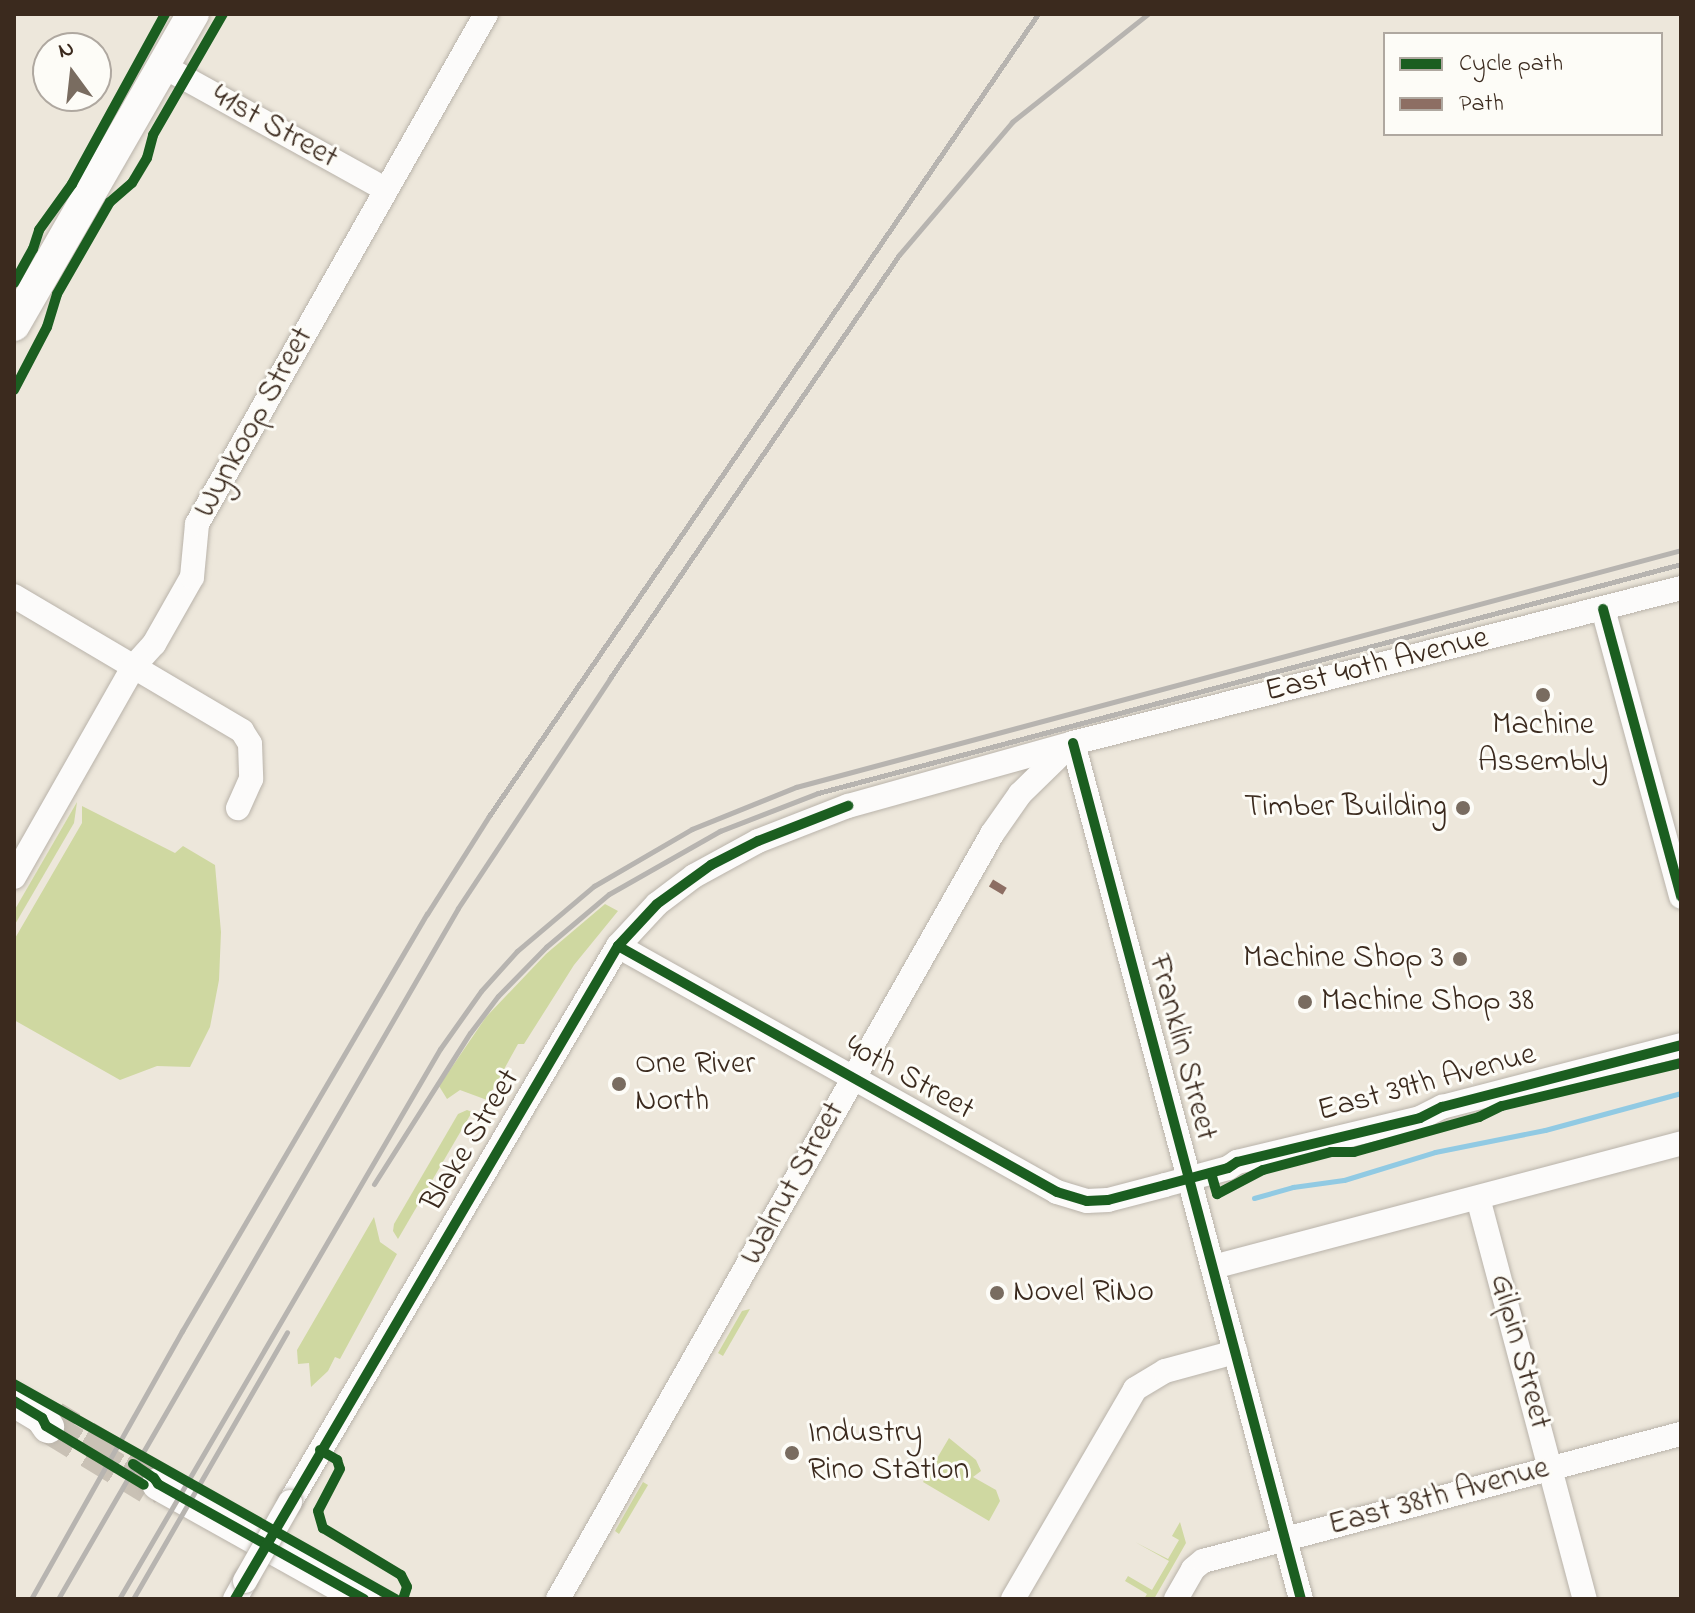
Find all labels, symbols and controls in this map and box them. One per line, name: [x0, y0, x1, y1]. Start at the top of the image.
north arrow: [32, 32, 112, 112]
legend: [1383, 32, 1663, 136]
text: N: [55, 33, 78, 68]
text: Cycle path: [1459, 47, 1563, 82]
street label: 41st Street: [204, 78, 344, 178]
text: Path: [1459, 87, 1504, 122]
street label: Wynkoop Street: [187, 321, 323, 525]
street label: East 40th Avenue: [1262, 620, 1492, 712]
marker: Machine Assembly: [1534, 686, 1552, 704]
place label: Machine Assembly: [1478, 708, 1608, 783]
place label: Timber Building: [1244, 789, 1447, 827]
marker: Timber Building: [1454, 799, 1472, 817]
place label: Machine Shop 3: [1243, 940, 1444, 978]
marker: Machine Shop 3: [1451, 950, 1469, 968]
street label: Franklin Street: [1138, 951, 1224, 1145]
place label: Machine Shop 38: [1321, 983, 1534, 1021]
marker: Machine Shop 38: [1296, 993, 1314, 1011]
street label: 40th Street: [838, 1028, 980, 1130]
street label: East 39th Avenue: [1314, 1036, 1540, 1132]
place label: One River North: [635, 1047, 755, 1122]
street label: Blake Street: [415, 1063, 529, 1219]
marker: One River North: [610, 1075, 628, 1093]
street label: Walnut Street: [733, 1096, 855, 1272]
street label: Gilpin Street: [1480, 1270, 1558, 1434]
place label: Novel RiNo: [1013, 1274, 1154, 1312]
marker: Novel RiNo: [988, 1284, 1006, 1302]
place label: Industry Rino Station: [808, 1416, 969, 1491]
marker: Industry Rino Station: [783, 1444, 801, 1462]
street label: East 38th Avenue: [1325, 1450, 1553, 1546]

